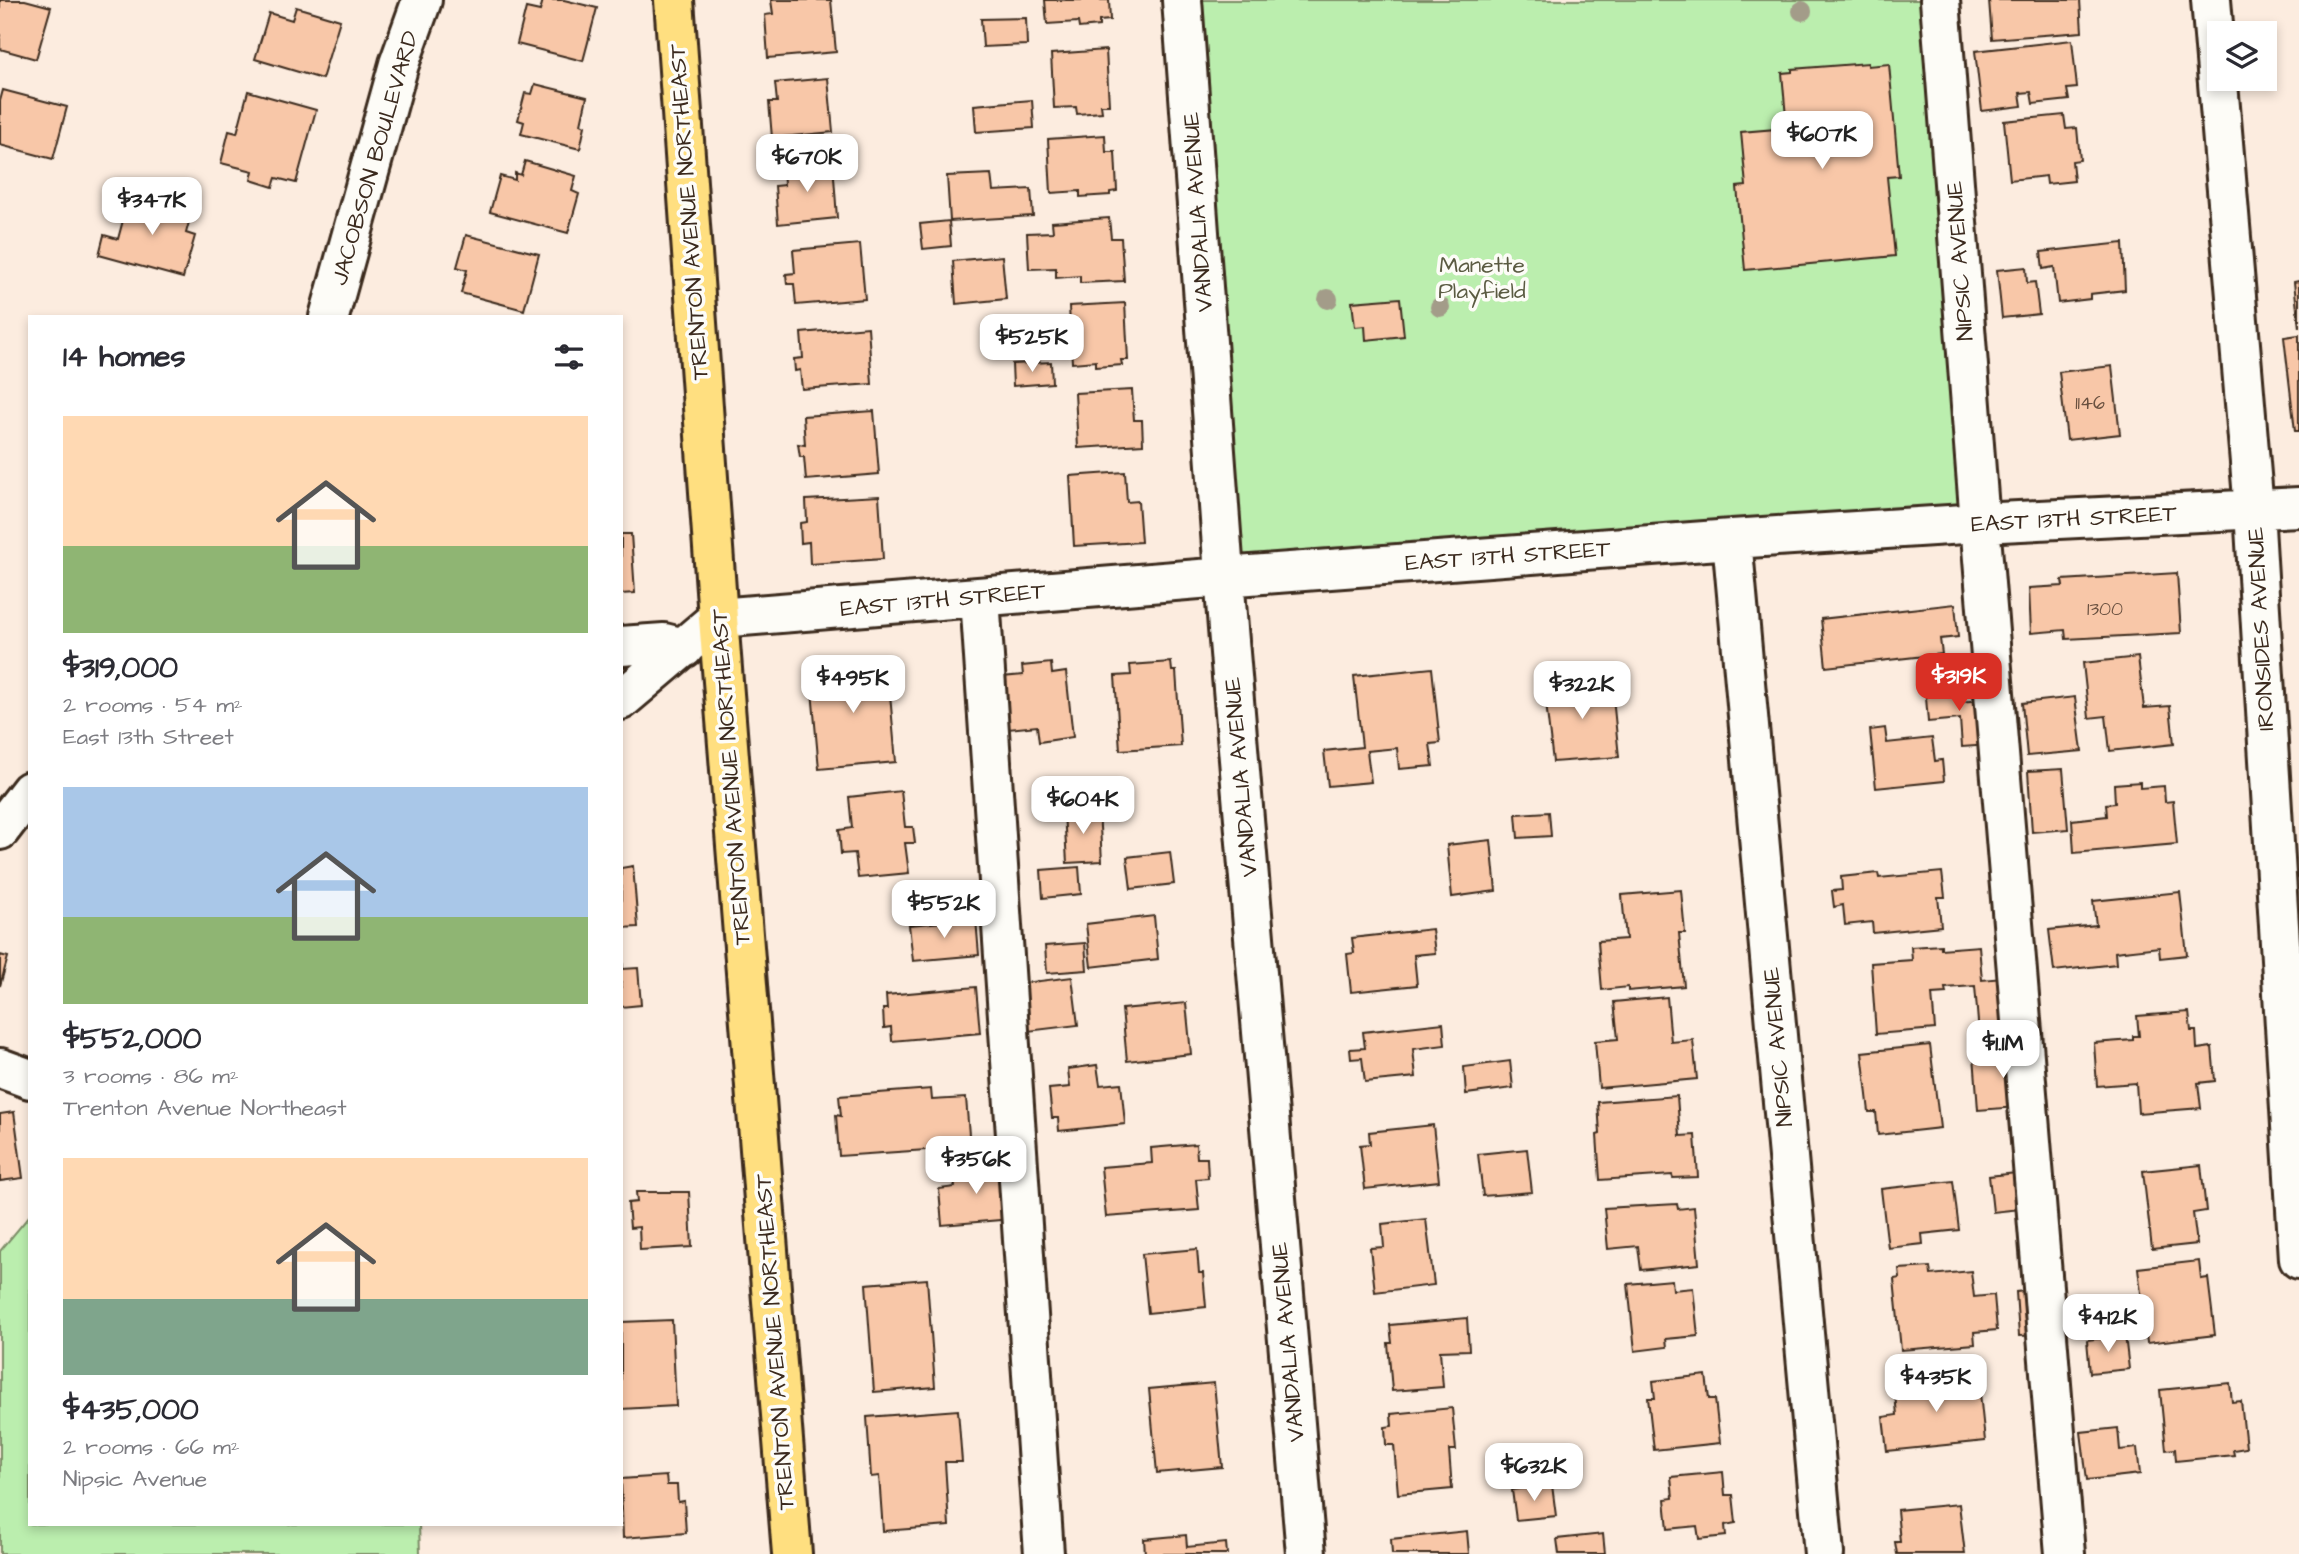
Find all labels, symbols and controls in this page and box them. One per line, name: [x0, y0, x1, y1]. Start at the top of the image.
map controls: [2207, 21, 2277, 91]
button: layers: [2207, 21, 2277, 91]
street label: JACOBSON BOULEVARD: [323, 27, 427, 289]
street label: TRENTON AVENUE NORTHEAST: [661, 42, 717, 381]
street label: VANDALIA AVENUE: [1175, 111, 1221, 313]
pin: $607K: [1773, 111, 1871, 171]
text: $607K: [1787, 118, 1857, 150]
pin: $670K: [758, 134, 856, 194]
text: $670K: [772, 141, 842, 173]
pin: $347K: [103, 177, 201, 237]
street label: NIPSIC AVENUE: [1938, 180, 1982, 342]
text: $347K: [118, 184, 186, 216]
park label: Manette Playfield: [1438, 249, 1526, 308]
pin: $525K: [983, 314, 1081, 374]
text: $525K: [996, 321, 1068, 353]
text: 14 homes: [63, 336, 186, 378]
icon: filters: [550, 338, 588, 376]
house number: 1146: [2075, 390, 2105, 417]
icon: home: [263, 462, 389, 588]
street label: EAST 13TH STREET: [1970, 498, 2178, 540]
street label: IRONSIDES AVENUE: [2240, 526, 2282, 732]
street label: EAST 13TH STREET: [1404, 533, 1612, 579]
street label: EAST 13TH STREET: [839, 575, 1048, 625]
house number: 1300: [2087, 596, 2123, 623]
street label: TRENTON AVENUE NORTHEAST: [703, 607, 759, 946]
text: $319,000: [63, 647, 178, 689]
pin: $319K: [1910, 654, 2008, 713]
pin: $495K: [804, 656, 902, 715]
text: $319K: [1932, 660, 1986, 692]
text: $495K: [817, 662, 889, 694]
pin: $322K: [1533, 662, 1631, 721]
text: $322K: [1550, 668, 1614, 700]
street label: VANDALIA AVENUE: [1216, 675, 1266, 878]
text: 2 rooms · 54 m²: [63, 689, 243, 721]
text: East 13th Street: [63, 721, 234, 753]
pin: $604K: [1034, 776, 1132, 836]
text: $604K: [1047, 783, 1119, 815]
icon: home: [263, 833, 389, 959]
pin: $552K: [895, 880, 993, 940]
text: $552K: [908, 887, 980, 919]
street label: NIPSIC AVENUE: [1755, 966, 1801, 1128]
text: $552,000: [63, 1018, 201, 1060]
pin: $1.1M: [1954, 1020, 2052, 1080]
text: $1.1M: [1983, 1027, 2023, 1059]
text: 3 rooms · 86 m²: [63, 1060, 239, 1092]
text: Trenton Avenue Northeast: [63, 1092, 347, 1124]
pin: $356K: [927, 1136, 1025, 1196]
text: $356K: [941, 1143, 1011, 1175]
street label: TRENTON AVENUE NORTHEAST: [747, 1172, 803, 1511]
icon: home: [263, 1204, 389, 1330]
street label: VANDALIA AVENUE: [1263, 1240, 1313, 1443]
pin: $412K: [2059, 1294, 2157, 1354]
text: $412K: [2079, 1301, 2137, 1333]
pin: $435K: [1887, 1354, 1985, 1414]
text: $435K: [1901, 1361, 1971, 1393]
text: $435,000: [63, 1389, 199, 1431]
text: 2 rooms · 66 m²: [63, 1431, 240, 1463]
pin: $632K: [1485, 1444, 1583, 1503]
text: $632K: [1501, 1450, 1567, 1482]
text: Nipsic Avenue: [63, 1463, 207, 1495]

